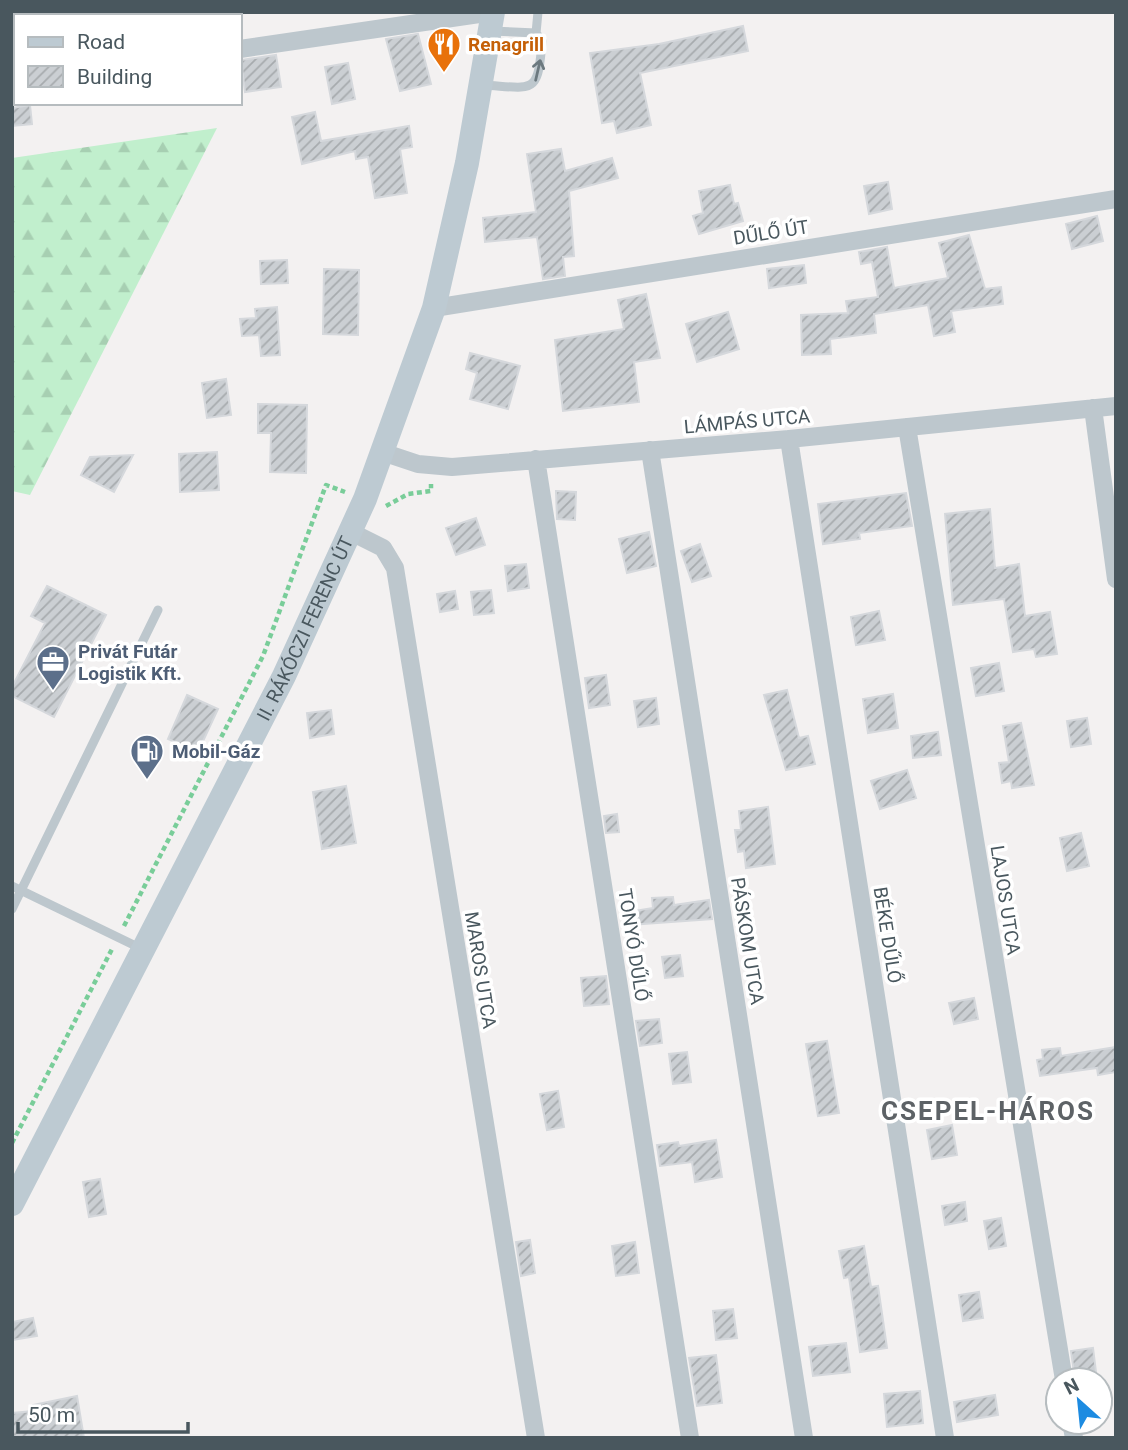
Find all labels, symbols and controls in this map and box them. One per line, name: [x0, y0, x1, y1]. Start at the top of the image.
legend: [14, 14, 242, 105]
restaurant icon: Renagrill: [425, 25, 463, 74]
text: Road: [77, 30, 125, 54]
place label: Renagrill: [468, 33, 544, 56]
one-way arrow: [532, 59, 545, 81]
text: Building: [77, 65, 152, 89]
street label: DŰLŐ ÚT: [732, 215, 810, 250]
street label: LÁMPÁS UTCA: [683, 404, 812, 438]
street label: II. RÁKÓCZI FERENC ÚT: [252, 533, 358, 724]
place label: Privát Futár Logistik Kft.: [78, 640, 182, 685]
office icon: Privát Futár Logistik Kft.: [34, 643, 72, 692]
fuel station icon: Mobil-Gáz: [128, 732, 166, 781]
place label: Mobil-Gáz: [172, 740, 261, 763]
street label: LAJOS UTCA: [986, 844, 1026, 957]
street label: PÁSKOM UTCA: [726, 876, 769, 1007]
street label: BÉKE DŰLŐ: [869, 885, 906, 985]
street label: TONYÓ DŰLŐ: [613, 887, 654, 1003]
street label: MAROS UTCA: [460, 910, 501, 1031]
district label: CSEPEL-HÁROS: [881, 1096, 1095, 1126]
north arrow: [1044, 1366, 1114, 1436]
text: N: [1060, 1373, 1083, 1400]
scale bar: [18, 1390, 187, 1434]
text: 50 m: [28, 1403, 75, 1427]

